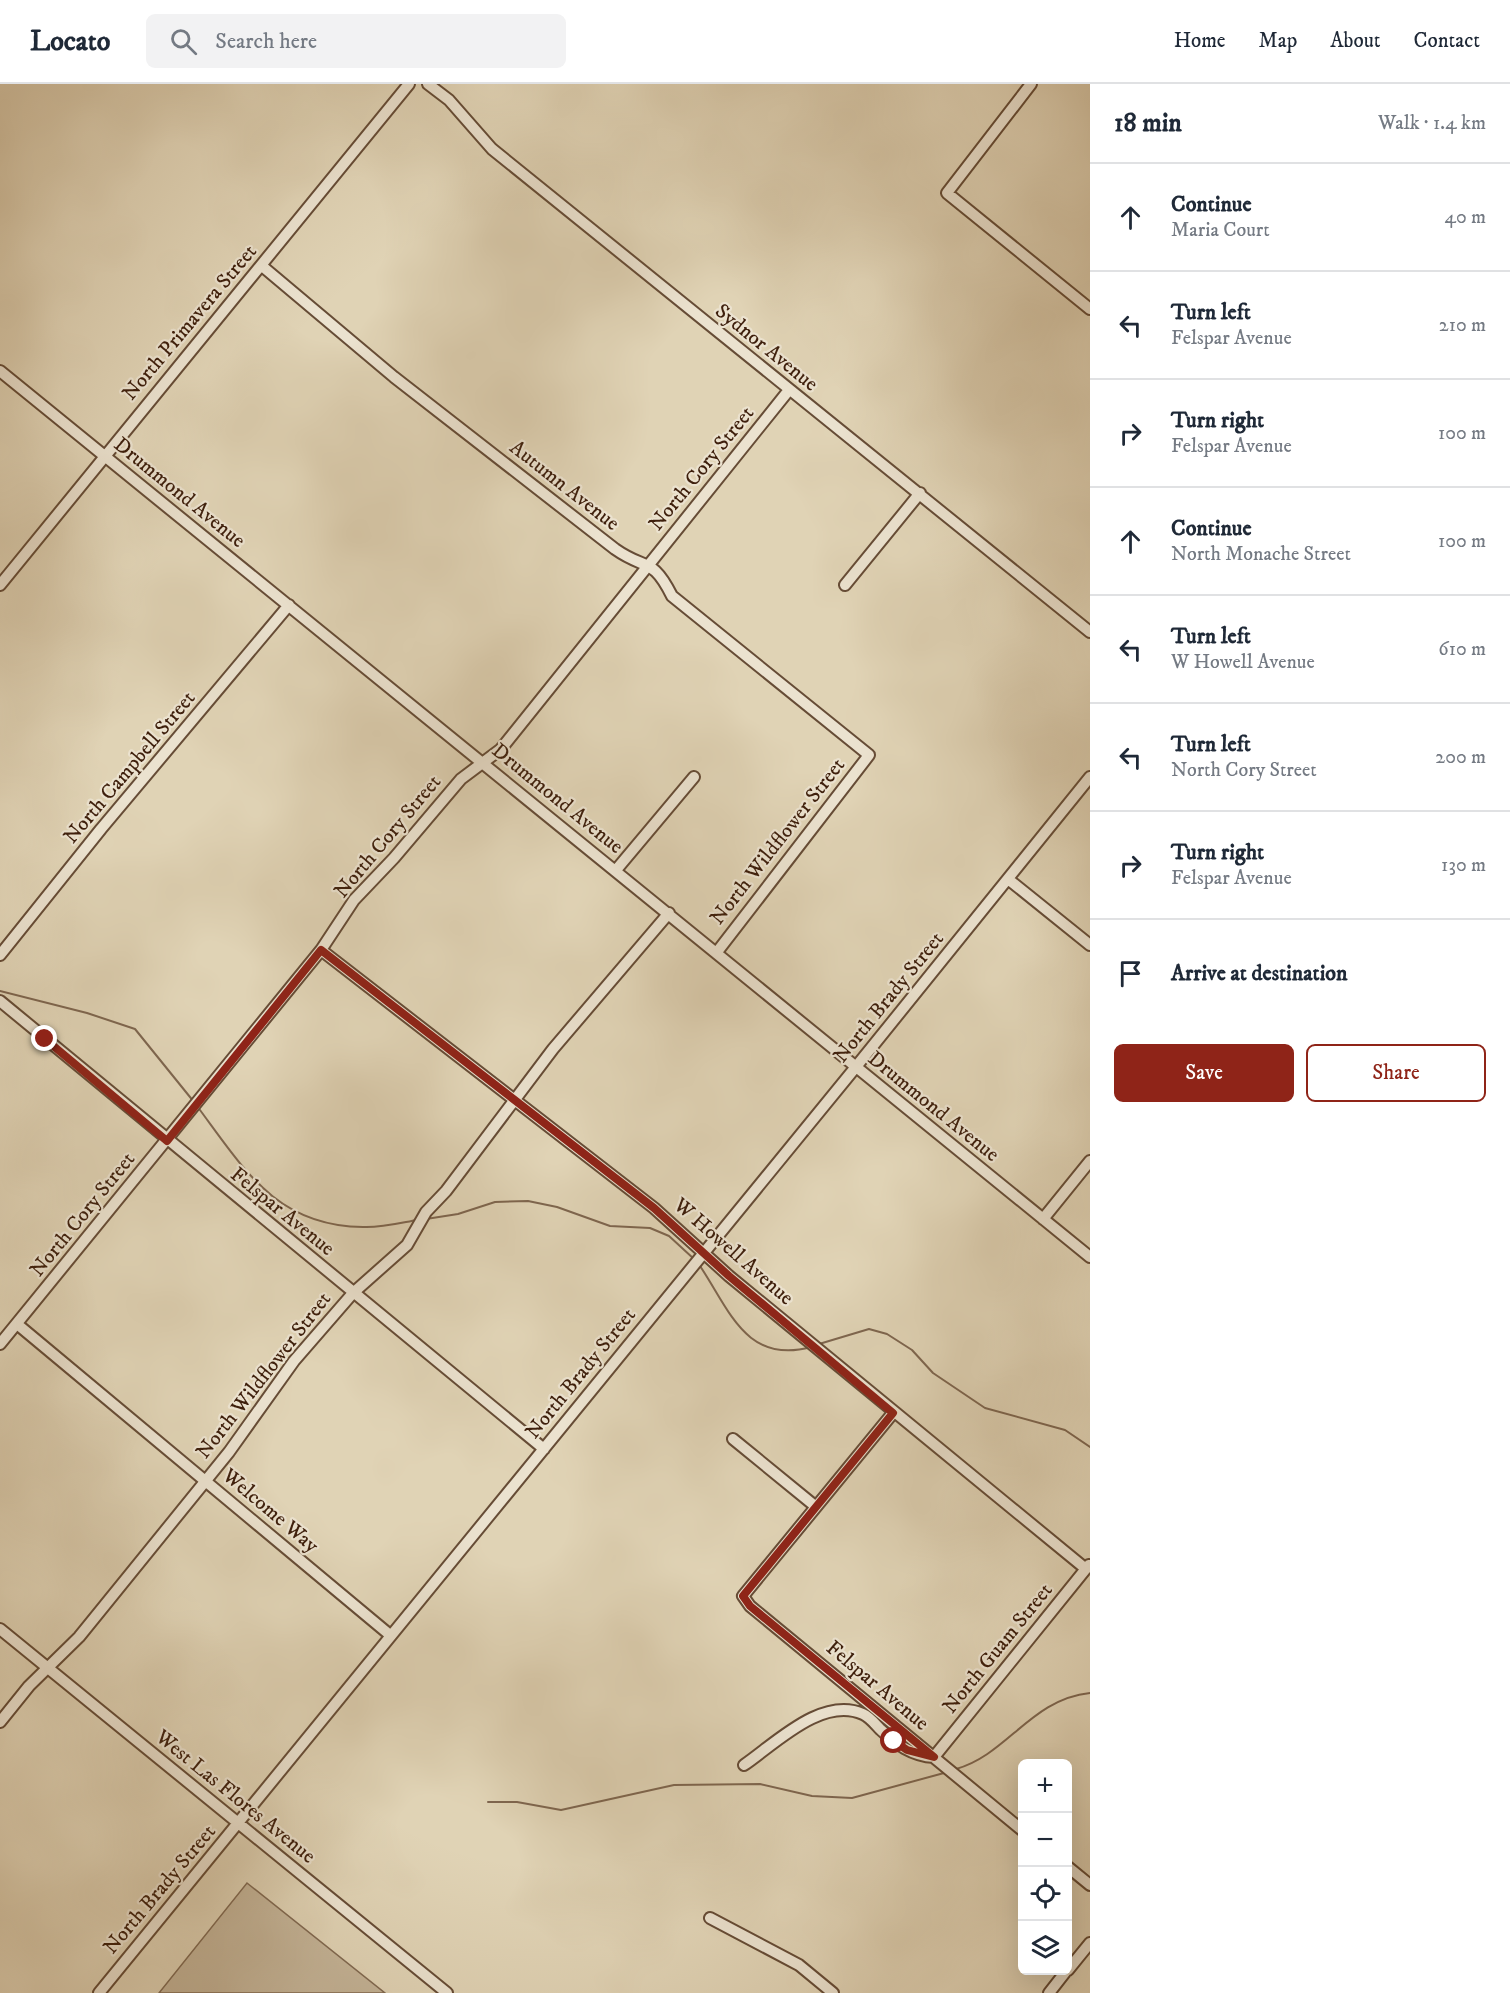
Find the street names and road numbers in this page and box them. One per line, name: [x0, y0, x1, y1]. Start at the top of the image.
street label: North Primavera Street: [117, 239, 263, 406]
street label: Sydnor Avenue: [710, 298, 823, 397]
street label: North Cory Street: [644, 401, 760, 536]
street label: Drummond Avenue: [108, 432, 251, 554]
street label: Autumn Avenue: [504, 435, 625, 537]
street label: North Campbell Street: [58, 686, 201, 849]
street label: Drummond Avenue: [486, 738, 629, 860]
street label: North Wildflower Street: [705, 753, 851, 930]
street label: North Cory Street: [329, 769, 447, 904]
street label: North Brady Street: [828, 927, 950, 1069]
street label: Drummond Avenue: [862, 1046, 1005, 1168]
street label: North Cory Street: [25, 1147, 141, 1282]
street label: Felspar Avenue: [225, 1162, 340, 1262]
street label: W Howell Avenue: [667, 1192, 799, 1311]
street label: North Wildflower Street: [191, 1287, 337, 1464]
street label: North Brady Street: [520, 1303, 642, 1445]
street label: Welcome Way: [216, 1462, 325, 1559]
street label: North Guam Street: [937, 1578, 1059, 1719]
street label: Felspar Avenue: [820, 1635, 934, 1737]
street label: West Las Flores Avenue: [149, 1724, 321, 1870]
street label: North Brady Street: [98, 1819, 222, 1960]

